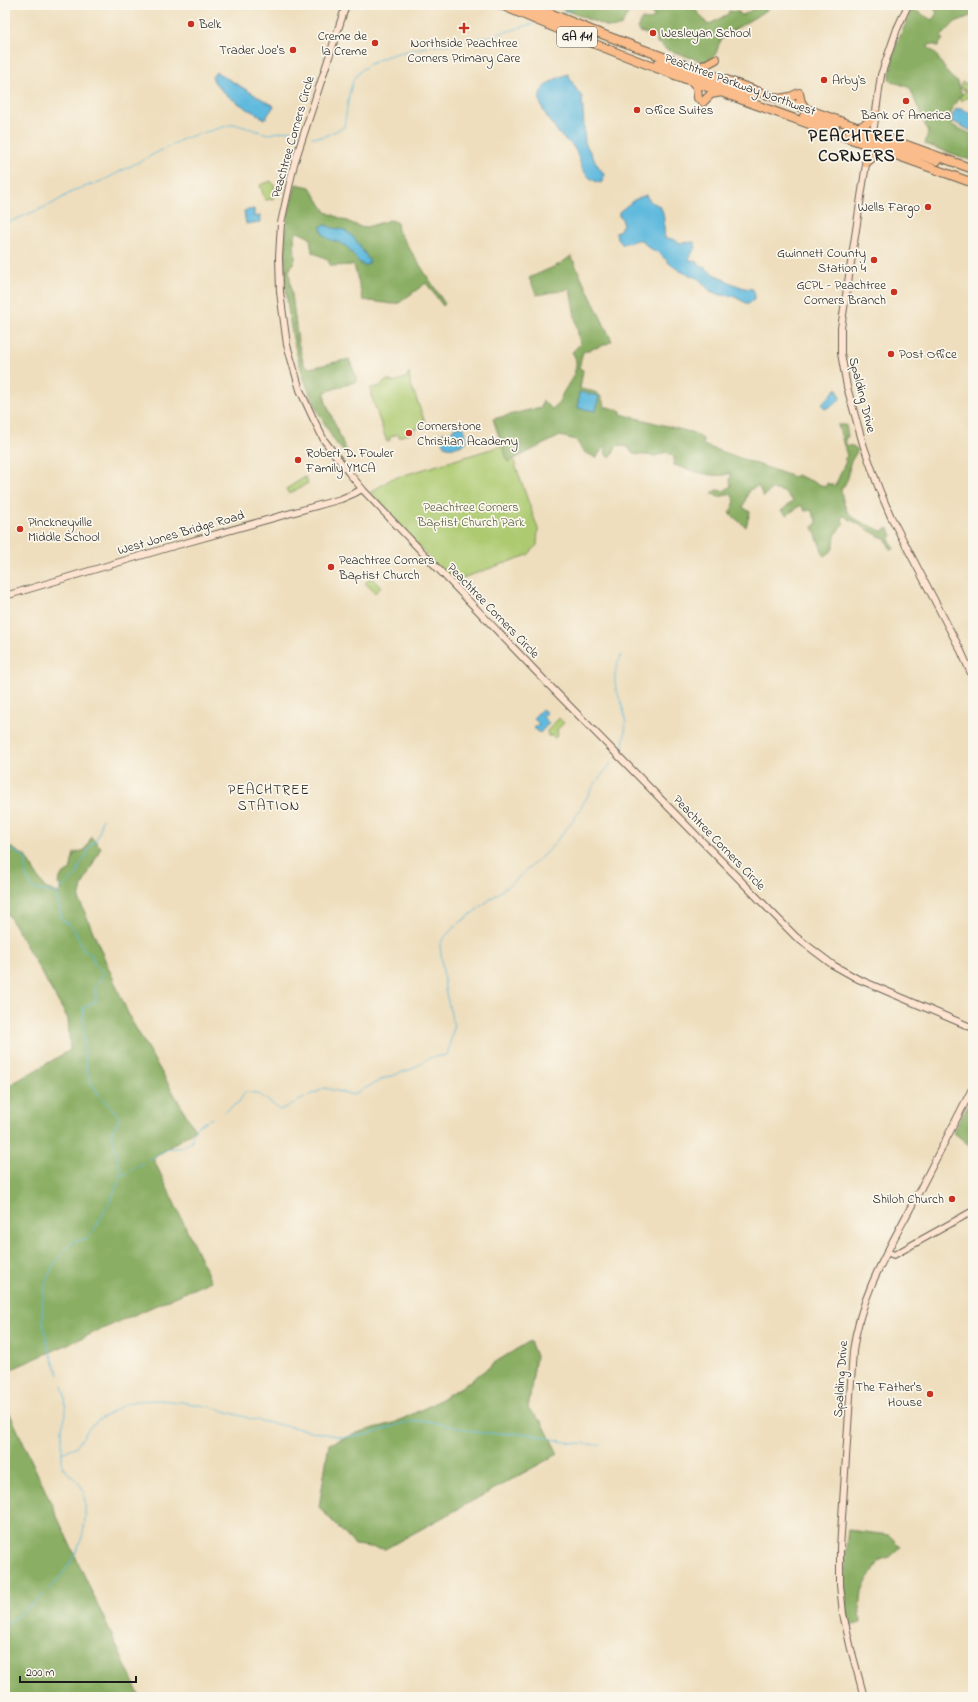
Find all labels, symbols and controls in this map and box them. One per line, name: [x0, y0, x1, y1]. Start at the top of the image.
place label: Belk: [198, 15, 222, 34]
marker: Belk: [186, 19, 196, 29]
marker: Northside Peachtree Corners Primary Care: [458, 22, 470, 34]
place label: Wesleyan School: [661, 24, 751, 44]
place label: Creme de la Creme: [318, 27, 367, 61]
road number: GA 141: [557, 27, 597, 47]
marker: Wesleyan School: [648, 28, 658, 38]
place label: Northside Peachtree Corners Primary Care: [408, 34, 521, 69]
marker: Creme de la Creme: [370, 38, 380, 48]
place label: Trader Joe's: [219, 41, 285, 60]
marker: Trader Joe's: [288, 45, 298, 55]
street label: Peachtree Parkway Northwest: [661, 49, 819, 122]
place label: Arby's: [832, 71, 866, 91]
street label: Peachtree Corners Circle: [266, 74, 320, 200]
marker: Arby's: [819, 75, 829, 85]
marker: Bank of America: [901, 96, 911, 106]
place label: Office Suites: [645, 101, 714, 120]
marker: Office Suites: [632, 105, 642, 115]
place label: Bank of America: [860, 106, 951, 125]
district label: PEACHTREE CORNERS: [808, 124, 906, 169]
place label: Wells Fargo: [858, 198, 920, 218]
marker: Wells Fargo: [923, 202, 933, 212]
place label: Gwinnett County Station 4: [777, 244, 867, 278]
marker: Gwinnett County Station 4: [869, 255, 879, 265]
place label: GCPL - Peachtree Corners Branch: [797, 276, 886, 310]
marker: GCPL - Peachtree Corners Branch: [889, 287, 899, 297]
place label: Post Office: [899, 345, 957, 364]
marker: Post Office: [886, 349, 896, 359]
street label: Spalding Drive: [843, 355, 881, 435]
place label: Cornerstone Christian Academy: [417, 417, 518, 452]
marker: Cornerstone Christian Academy: [404, 428, 414, 438]
place label: Robert D. Fowler Family YMCA: [305, 444, 395, 479]
marker: Robert D. Fowler Family YMCA: [293, 455, 303, 465]
park label: Peachtree Corners Baptist Church Park: [416, 498, 525, 532]
street label: West Jones Bridge Road: [115, 506, 248, 561]
place label: Pinckneyville Middle School: [28, 513, 100, 547]
marker: Pinckneyville Middle School: [15, 524, 25, 534]
place label: Peachtree Corners Baptist Church: [338, 551, 435, 585]
street label: Peachtree Corners Circle: [442, 559, 544, 663]
marker: Peachtree Corners Baptist Church: [326, 562, 336, 572]
district label: PEACHTREE STATION: [228, 780, 310, 817]
street label: Peachtree Corners Circle: [668, 791, 770, 895]
place label: Shiloh Church: [872, 1190, 944, 1209]
marker: Shiloh Church: [947, 1194, 957, 1204]
street label: Spalding Drive: [829, 1340, 854, 1418]
place label: The Father's House: [855, 1378, 922, 1412]
marker: The Father's House: [925, 1389, 935, 1399]
scale bar: [20, 1658, 136, 1684]
text: 200 m: [26, 1664, 55, 1682]

